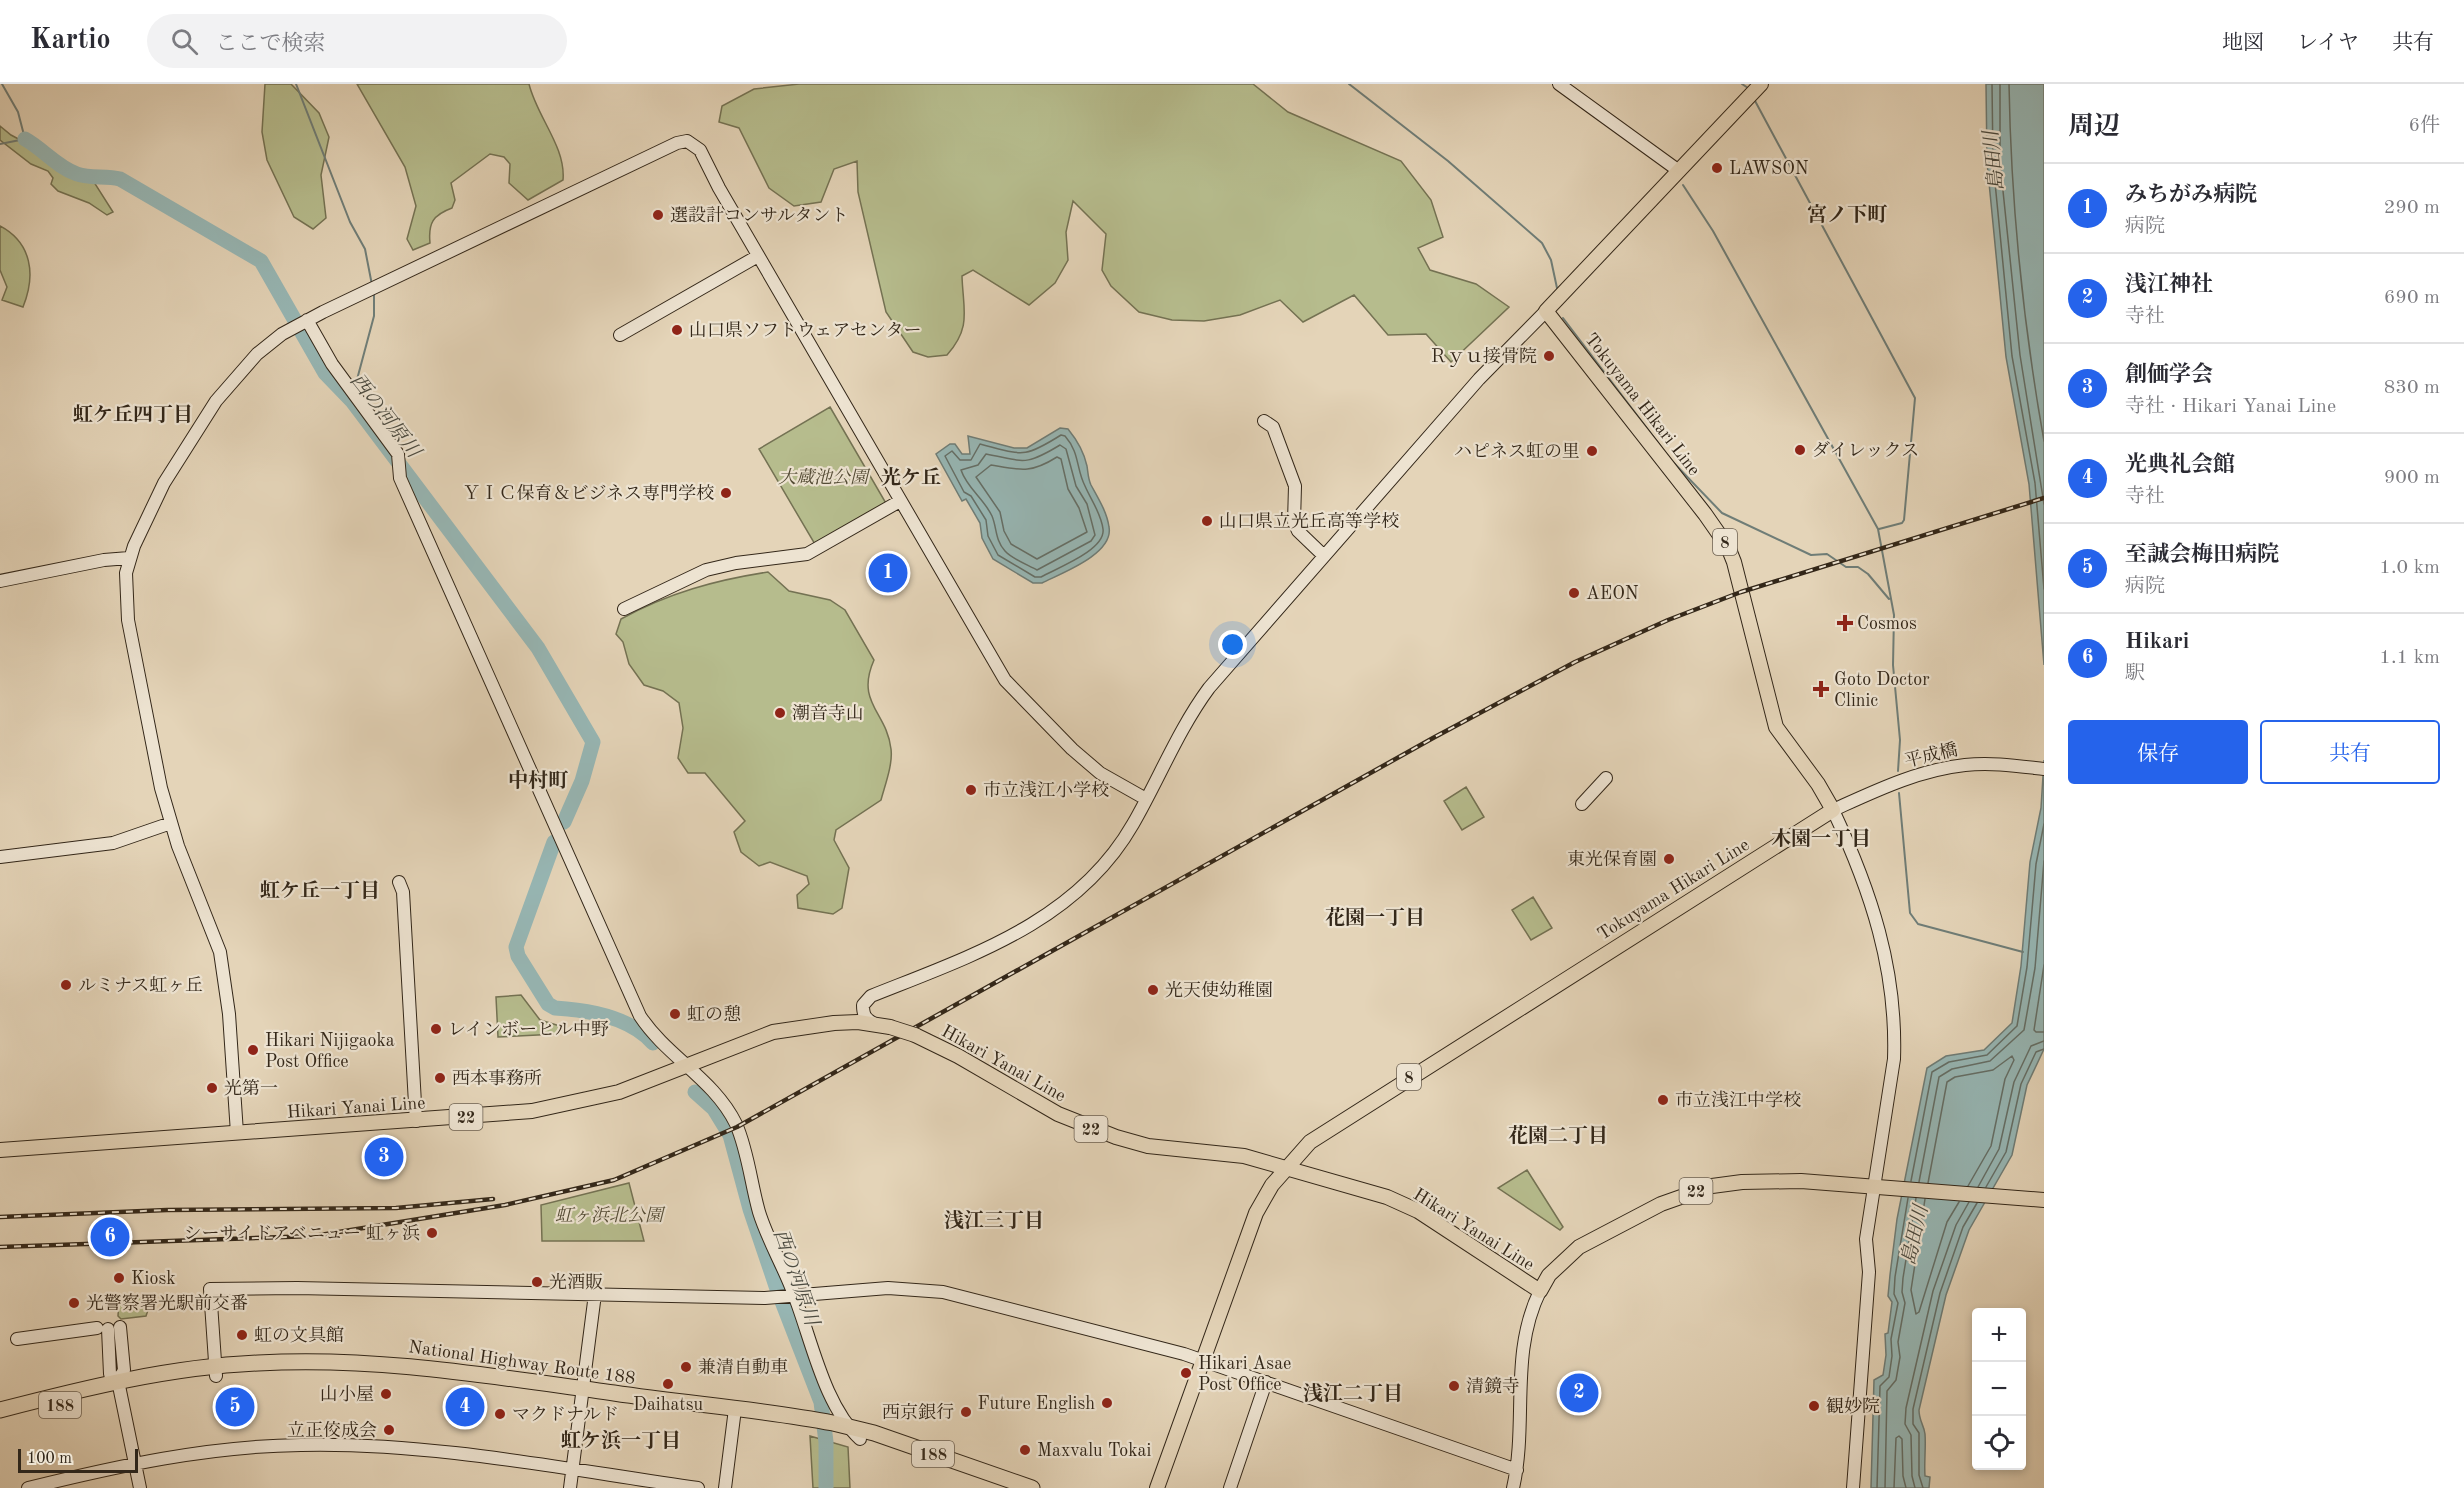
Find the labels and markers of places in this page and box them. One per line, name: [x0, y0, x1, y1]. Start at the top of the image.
place label: LAWSON: [1729, 160, 1809, 178]
marker: LAWSON: [1710, 161, 1724, 175]
place label: 選設計コンサルタント: [670, 205, 848, 225]
marker: 選設計コンサルタント: [651, 208, 665, 222]
place label: 山口県ソフトウェアセンター: [689, 321, 921, 340]
marker: 山口県ソフトウェアセンター: [670, 323, 684, 337]
place label: Ｒｙｕ接骨院: [1429, 346, 1537, 367]
marker: Ｒｙｕ接骨院: [1542, 349, 1556, 363]
place label: ダイレックス: [1812, 441, 1919, 460]
place label: ハピネス虹の里: [1454, 442, 1580, 461]
marker: ダイレックス: [1793, 443, 1807, 457]
marker: ハピネス虹の里: [1585, 444, 1599, 458]
place label: ＹＩＣ保育＆ビジネス専門学校: [463, 483, 714, 503]
marker: ＹＩＣ保育＆ビジネス専門学校: [719, 486, 733, 500]
place label: 山口県立光丘高等学校: [1219, 511, 1399, 531]
marker: 山口県立光丘高等学校: [1200, 514, 1214, 528]
pin: 1: [868, 550, 908, 596]
place label: AEON: [1586, 585, 1639, 603]
marker: AEON: [1567, 586, 1581, 600]
place label: Cosmos: [1857, 615, 1917, 633]
marker: Cosmos: [1838, 616, 1852, 630]
place label: Goto Doctor Clinic: [1834, 671, 1930, 710]
marker: Goto Doctor Clinic: [1812, 680, 1830, 698]
place label: 潮音寺山: [792, 703, 864, 723]
marker: 潮音寺山: [773, 706, 787, 720]
place label: 市立浅江小学校: [983, 780, 1109, 800]
marker: 市立浅江小学校: [964, 783, 978, 797]
place label: 東光保育園: [1567, 849, 1657, 869]
marker: 東光保育園: [1662, 852, 1676, 866]
place label: ルミナス虹ヶ丘: [78, 976, 203, 995]
marker: ルミナス虹ヶ丘: [59, 978, 73, 992]
place label: 光天使幼稚園: [1165, 980, 1273, 1000]
marker: 光天使幼稚園: [1146, 983, 1160, 997]
place label: 虹の憩: [687, 1004, 741, 1024]
marker: 虹の憩: [668, 1007, 682, 1021]
place label: レインボーヒル中野: [448, 1019, 609, 1039]
marker: レインボーヒル中野: [429, 1022, 443, 1036]
place label: Hikari Nijigaoka Post Office: [265, 1032, 395, 1071]
marker: Hikari Nijigaoka Post Office: [246, 1043, 260, 1057]
place label: 西本事務所: [452, 1068, 542, 1088]
marker: 西本事務所: [433, 1071, 447, 1085]
place label: 光第一: [224, 1078, 278, 1098]
marker: 光第一: [205, 1081, 219, 1095]
place label: 市立浅江中学校: [1675, 1090, 1801, 1110]
marker: 市立浅江中学校: [1656, 1093, 1670, 1107]
pin: 3: [364, 1134, 404, 1180]
pin: 6: [90, 1214, 130, 1260]
place label: シーサイドアベニュー 虹ヶ浜: [183, 1224, 420, 1243]
marker: シーサイドアベニュー 虹ヶ浜: [425, 1226, 439, 1240]
place label: Kiosk: [131, 1270, 176, 1288]
marker: Kiosk: [112, 1271, 126, 1285]
place label: 光酒販: [549, 1272, 603, 1292]
marker: 光酒販: [530, 1275, 544, 1289]
place label: 光警察署光駅前交番: [86, 1293, 248, 1313]
marker: 光警察署光駅前交番: [67, 1296, 81, 1310]
place label: 虹の文具館: [254, 1325, 344, 1345]
marker: 虹の文具館: [235, 1328, 249, 1342]
place label: Hikari Asae Post Office: [1198, 1355, 1291, 1394]
place label: 兼清自動車: [698, 1357, 788, 1377]
marker: 兼清自動車: [679, 1360, 693, 1374]
marker: Hikari Asae Post Office: [1179, 1366, 1193, 1380]
pin: 2: [1560, 1370, 1598, 1416]
place label: 清鏡寺: [1466, 1376, 1520, 1396]
marker: Daihatsu: [661, 1377, 675, 1391]
marker: 清鏡寺: [1447, 1379, 1461, 1393]
pin: 5: [216, 1384, 254, 1430]
pin: 4: [446, 1384, 484, 1430]
place label: 山小屋: [320, 1385, 374, 1404]
marker: 山小屋: [379, 1387, 393, 1401]
place label: Future English: [977, 1395, 1095, 1413]
place label: Daihatsu: [633, 1396, 703, 1414]
marker: Future English: [1100, 1396, 1114, 1410]
place label: 観妙院: [1826, 1396, 1880, 1416]
marker: 観妙院: [1807, 1399, 1821, 1413]
place label: 西京銀行: [882, 1402, 954, 1422]
marker: 西京銀行: [959, 1405, 973, 1419]
place label: マクドナルド: [512, 1406, 619, 1424]
marker: マクドナルド: [493, 1407, 507, 1421]
place label: 立正佼成会: [287, 1420, 377, 1440]
marker: 立正佼成会: [382, 1423, 396, 1437]
place label: Maxvalu Tokai: [1037, 1442, 1152, 1460]
marker: Maxvalu Tokai: [1018, 1443, 1032, 1457]

